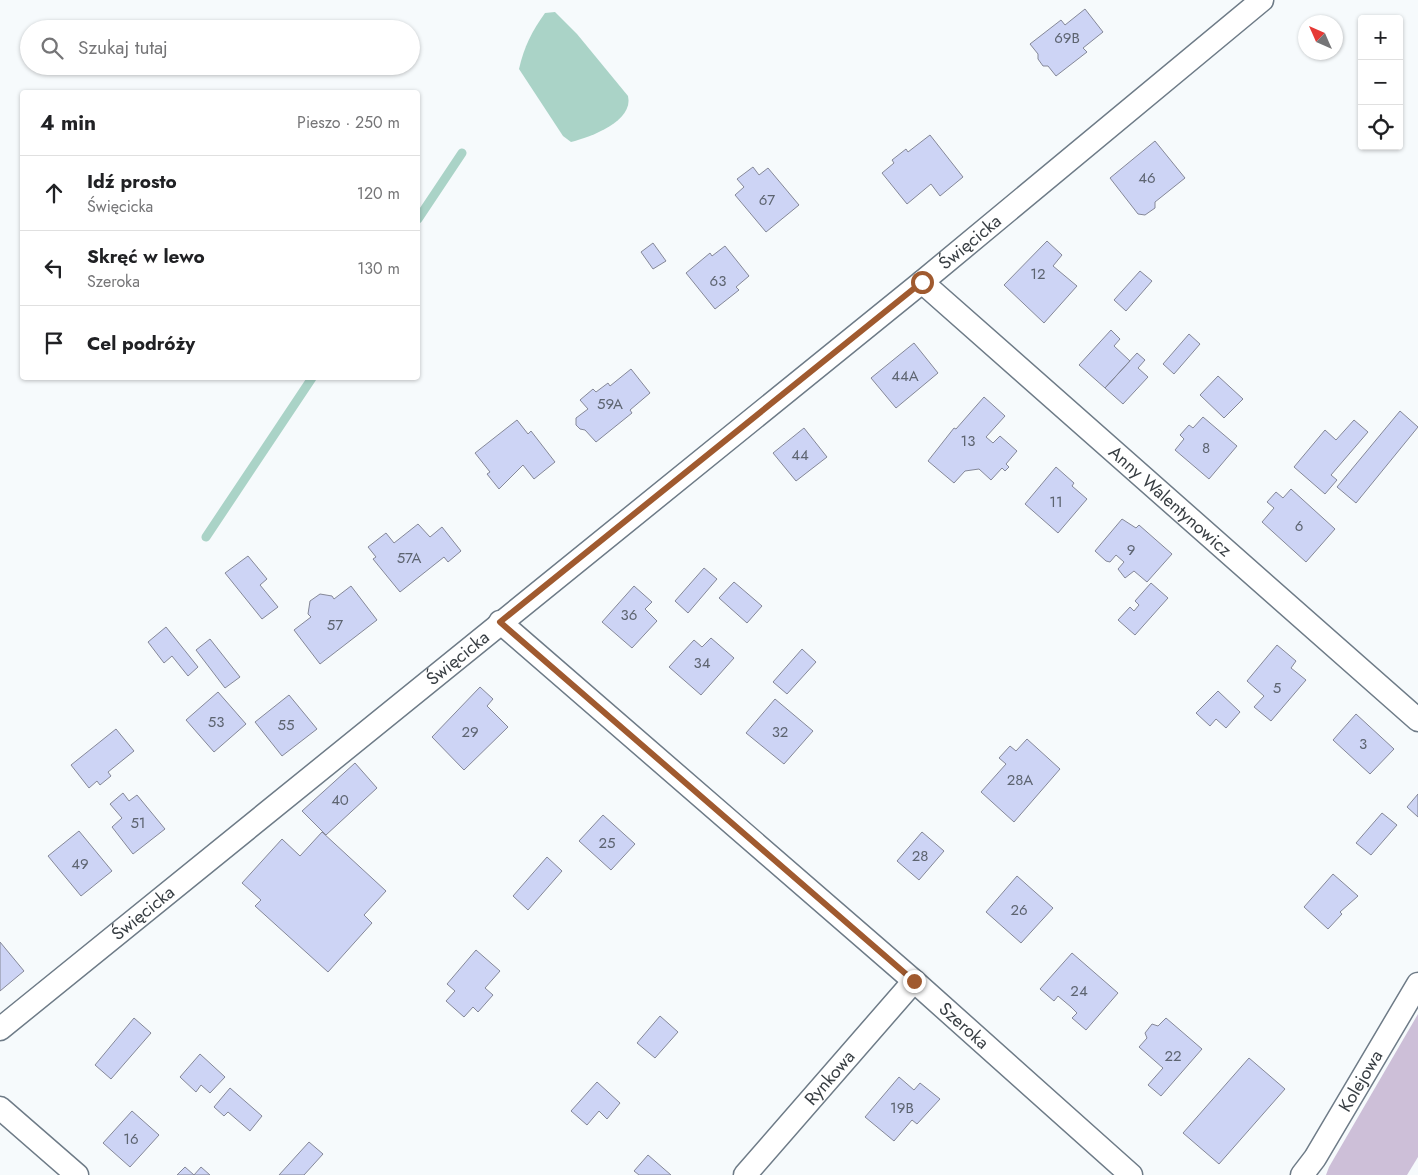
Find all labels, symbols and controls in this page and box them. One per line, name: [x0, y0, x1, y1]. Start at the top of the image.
north arrow: [1298, 15, 1343, 60]
map controls: [1358, 15, 1403, 150]
button: +: [1358, 15, 1403, 60]
search box: [20, 20, 420, 75]
house number: 69B: [1054, 27, 1080, 49]
icon: search: [38, 34, 66, 62]
text: Szukaj tutaj: [78, 34, 168, 61]
button: −: [1358, 60, 1403, 105]
button: locate: [1358, 105, 1403, 150]
text: 4 min: [40, 108, 96, 138]
text: Pieszo · 250 m: [297, 111, 400, 134]
house number: 46: [1138, 167, 1156, 189]
text: Idź prosto: [87, 168, 177, 195]
icon: ahead: [40, 179, 68, 207]
text: 120 m: [357, 182, 400, 205]
house number: 67: [759, 189, 775, 211]
text: Święcicka: [87, 195, 153, 218]
street label: Święcicka: [933, 208, 1007, 276]
text: Skręć w lewo: [87, 243, 205, 270]
icon: left: [40, 254, 68, 282]
text: 130 m: [357, 257, 400, 280]
house number: 12: [1030, 263, 1046, 285]
text: Szeroka: [87, 270, 140, 293]
house number: 63: [710, 270, 726, 292]
route start: [911, 271, 934, 294]
icon: arrive: [40, 329, 68, 357]
text: Cel podróży: [87, 330, 195, 357]
house number: 44A: [891, 365, 919, 387]
house number: 59A: [597, 393, 623, 415]
house number: 13: [961, 430, 975, 452]
house number: 8: [1202, 437, 1210, 459]
street label: Anny Walentynowicz: [1103, 439, 1238, 563]
house number: 44: [791, 444, 809, 466]
house number: 11: [1049, 491, 1063, 513]
house number: 6: [1295, 515, 1303, 537]
house number: 9: [1127, 539, 1135, 561]
house number: 57A: [397, 547, 421, 569]
house number: 36: [621, 604, 637, 626]
house number: 57: [327, 614, 343, 636]
street label: Święcicka: [420, 625, 495, 692]
house number: 34: [694, 652, 711, 674]
house number: 5: [1273, 677, 1281, 699]
house number: 53: [208, 711, 224, 733]
house number: 55: [278, 714, 294, 736]
house number: 29: [461, 721, 479, 743]
house number: 32: [772, 721, 788, 743]
house number: 3: [1359, 733, 1367, 755]
house number: 28A: [1007, 769, 1033, 791]
house number: 40: [331, 789, 349, 811]
house number: 51: [130, 812, 146, 834]
house number: 25: [599, 832, 616, 854]
house number: 28: [912, 845, 928, 867]
house number: 49: [71, 853, 89, 875]
street label: Święcicka: [106, 880, 180, 947]
house number: 26: [1010, 899, 1028, 921]
route end: [903, 970, 926, 993]
house number: 24: [1070, 980, 1088, 1002]
street label: Szeroka: [933, 996, 995, 1055]
street label: Rynkowa: [798, 1044, 861, 1111]
house number: 22: [1164, 1045, 1182, 1067]
street label: Kolejowa: [1332, 1045, 1389, 1117]
house number: 19B: [890, 1097, 914, 1119]
house number: 16: [123, 1128, 139, 1150]

